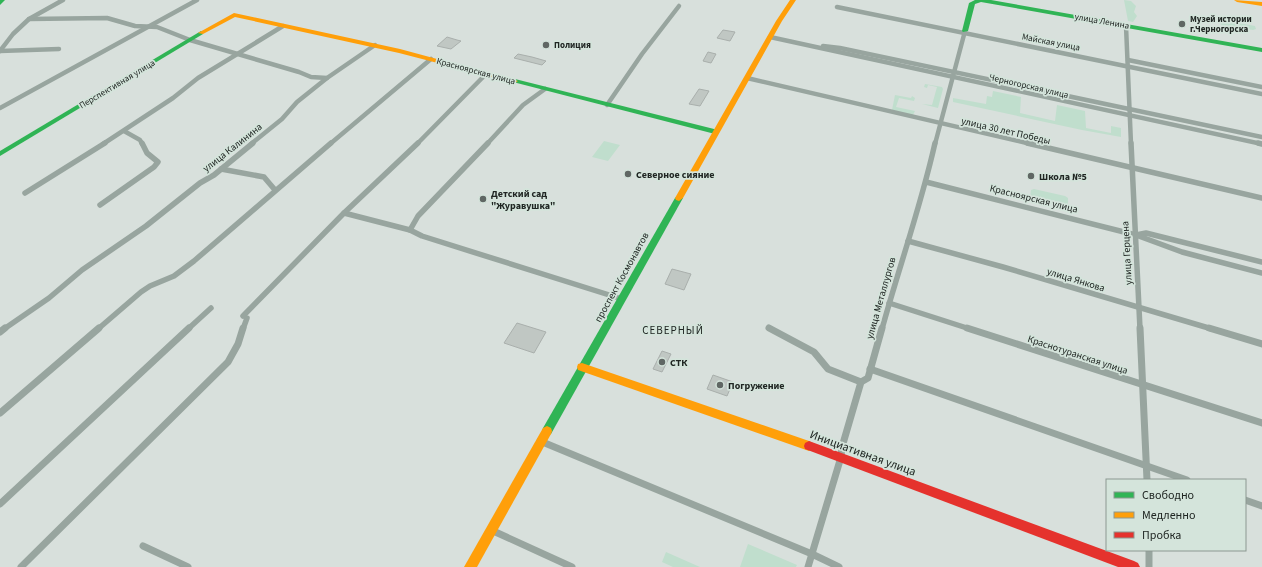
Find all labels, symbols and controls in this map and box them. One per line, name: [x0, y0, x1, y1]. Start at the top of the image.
street label: улица Ленина: [1074, 10, 1130, 33]
place label: Музей истории г.Черногорска: [1190, 13, 1252, 36]
marker: Музей истории г.Черногорска: [1177, 19, 1187, 29]
street label: Майская улица: [1021, 30, 1081, 55]
place label: Полиция: [554, 39, 591, 52]
marker: Полиция: [541, 40, 551, 50]
street label: Красноярская улица: [435, 55, 517, 88]
street label: Перспективная улица: [77, 57, 158, 112]
street label: Черногорская улица: [988, 71, 1070, 102]
street label: улица 30 лет Победы: [960, 114, 1052, 148]
street label: улица Калинина: [200, 120, 265, 175]
place label: Северное сияние: [636, 168, 715, 182]
marker: Северное сияние: [623, 169, 633, 179]
place label: Школа №5: [1039, 170, 1087, 184]
marker: Школа №5: [1026, 171, 1036, 181]
street label: Красноярская улица: [988, 181, 1079, 217]
place label: Детский сад "Журавушка": [491, 187, 555, 213]
marker: Детский сад "Журавушка": [478, 194, 488, 204]
street label: улица Герцена: [1118, 221, 1136, 285]
street label: проспект Космонавтов: [591, 230, 652, 325]
street label: улица Металлургов: [863, 256, 899, 341]
street label: улица Янкова: [1045, 264, 1106, 295]
district label: СЕВЕРНЫЙ: [642, 323, 704, 338]
street label: Краснотуранская улица: [1026, 332, 1130, 378]
place label: СТК: [670, 356, 688, 370]
marker: СТК: [657, 357, 667, 367]
place label: Погружение: [728, 379, 785, 393]
marker: Погружение: [715, 380, 725, 390]
street label: Инициативная улица: [807, 426, 918, 481]
legend: [1106, 479, 1246, 551]
text: Свободно: [1142, 487, 1194, 504]
text: Медленно: [1142, 507, 1196, 524]
text: Пробка: [1142, 527, 1181, 544]

